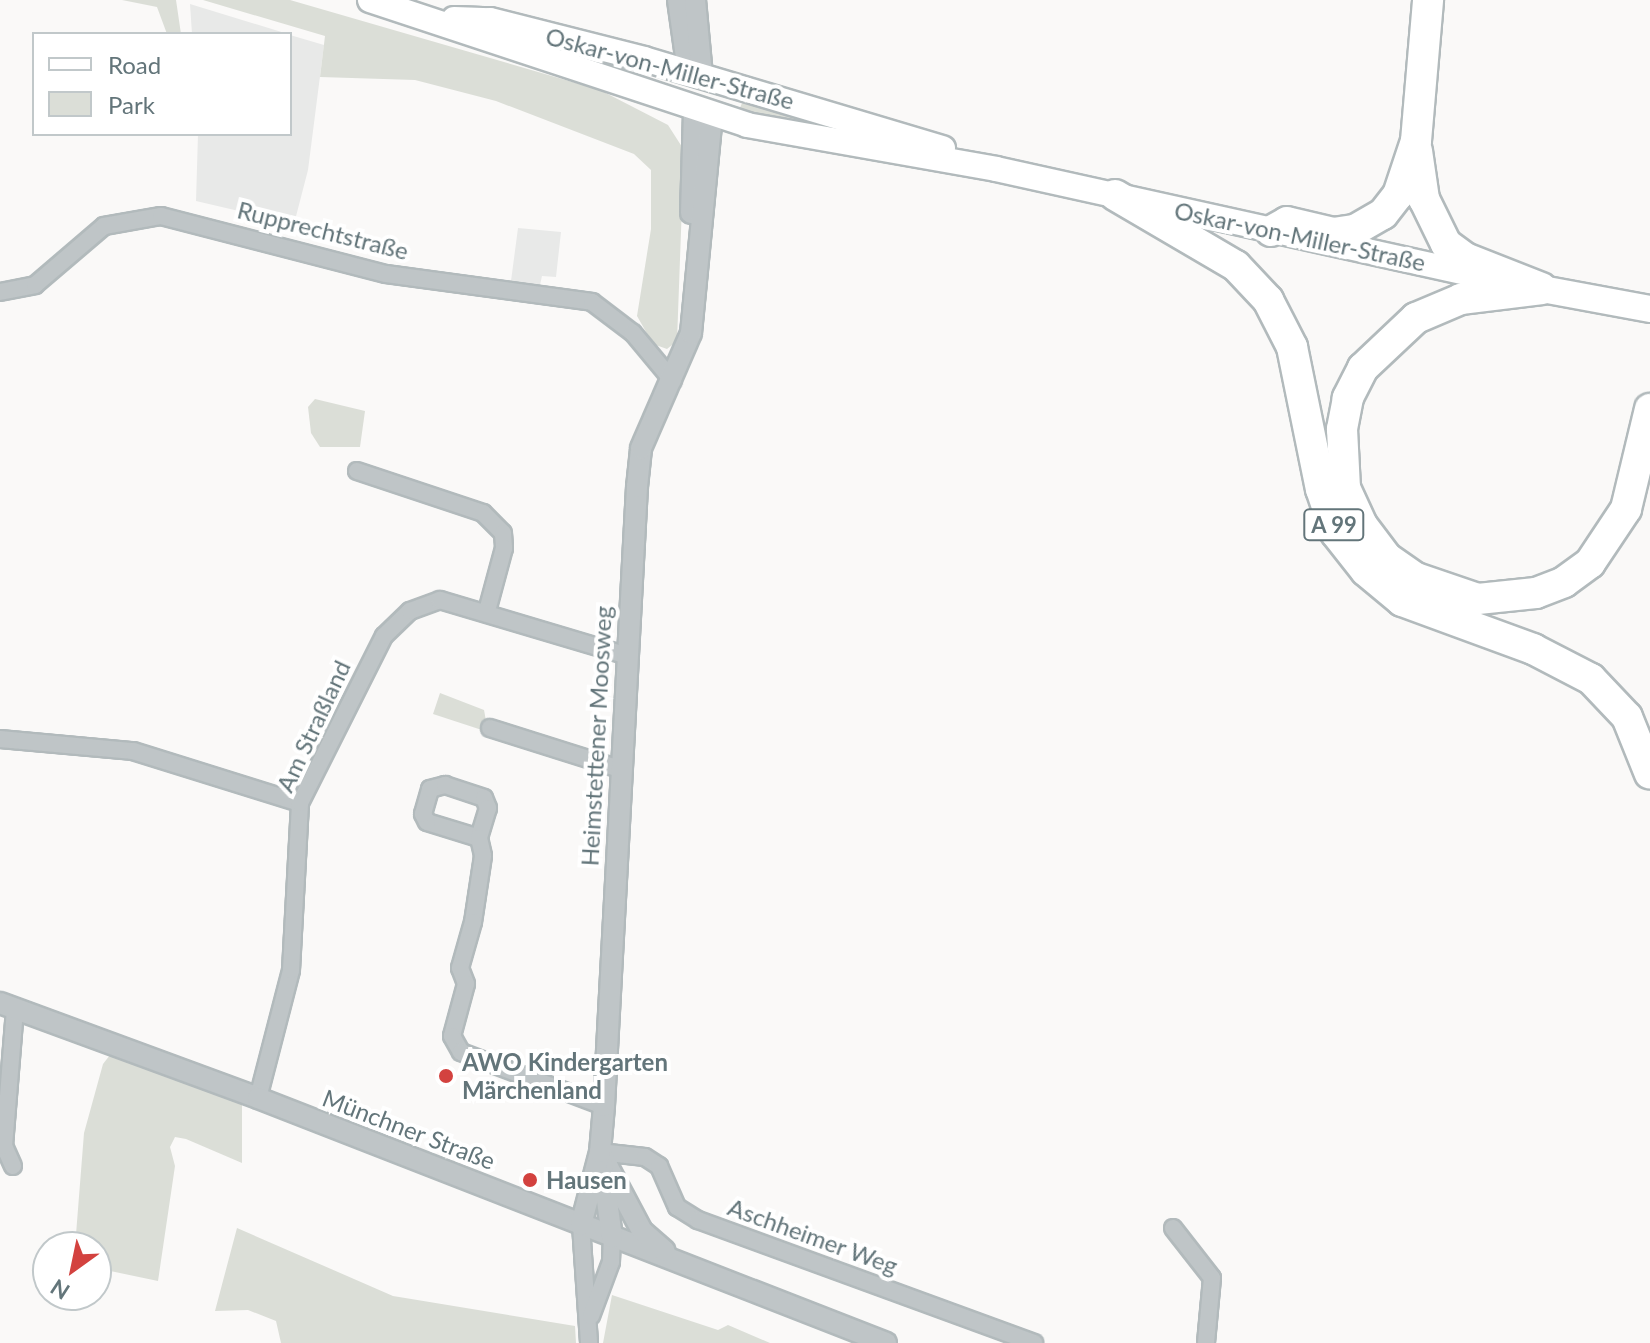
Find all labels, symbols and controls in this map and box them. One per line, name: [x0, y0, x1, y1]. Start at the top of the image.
street label: Oskar-von-Miller-Straße: [543, 21, 797, 115]
legend: [32, 32, 292, 136]
text: Road: [108, 50, 161, 79]
text: Park: [108, 90, 155, 119]
street label: Rupprechtstraße: [235, 195, 411, 265]
street label: Oskar-von-Miller-Straße: [1172, 195, 1428, 277]
road number: A 99: [1302, 507, 1366, 543]
street label: Heimstettener Moosweg: [575, 605, 617, 867]
street label: Am Straßland: [270, 656, 356, 796]
place label: AWO Kindergarten Märchenland: [462, 1048, 668, 1104]
marker: AWO Kindergarten Märchenland: [437, 1067, 455, 1085]
street label: Münchner Straße: [319, 1083, 499, 1175]
place label: Hausen: [546, 1166, 627, 1194]
marker: Hausen: [521, 1171, 539, 1189]
street label: Aschheimer Weg: [724, 1192, 902, 1280]
north arrow: [32, 1231, 112, 1311]
text: N: [45, 1274, 74, 1306]

